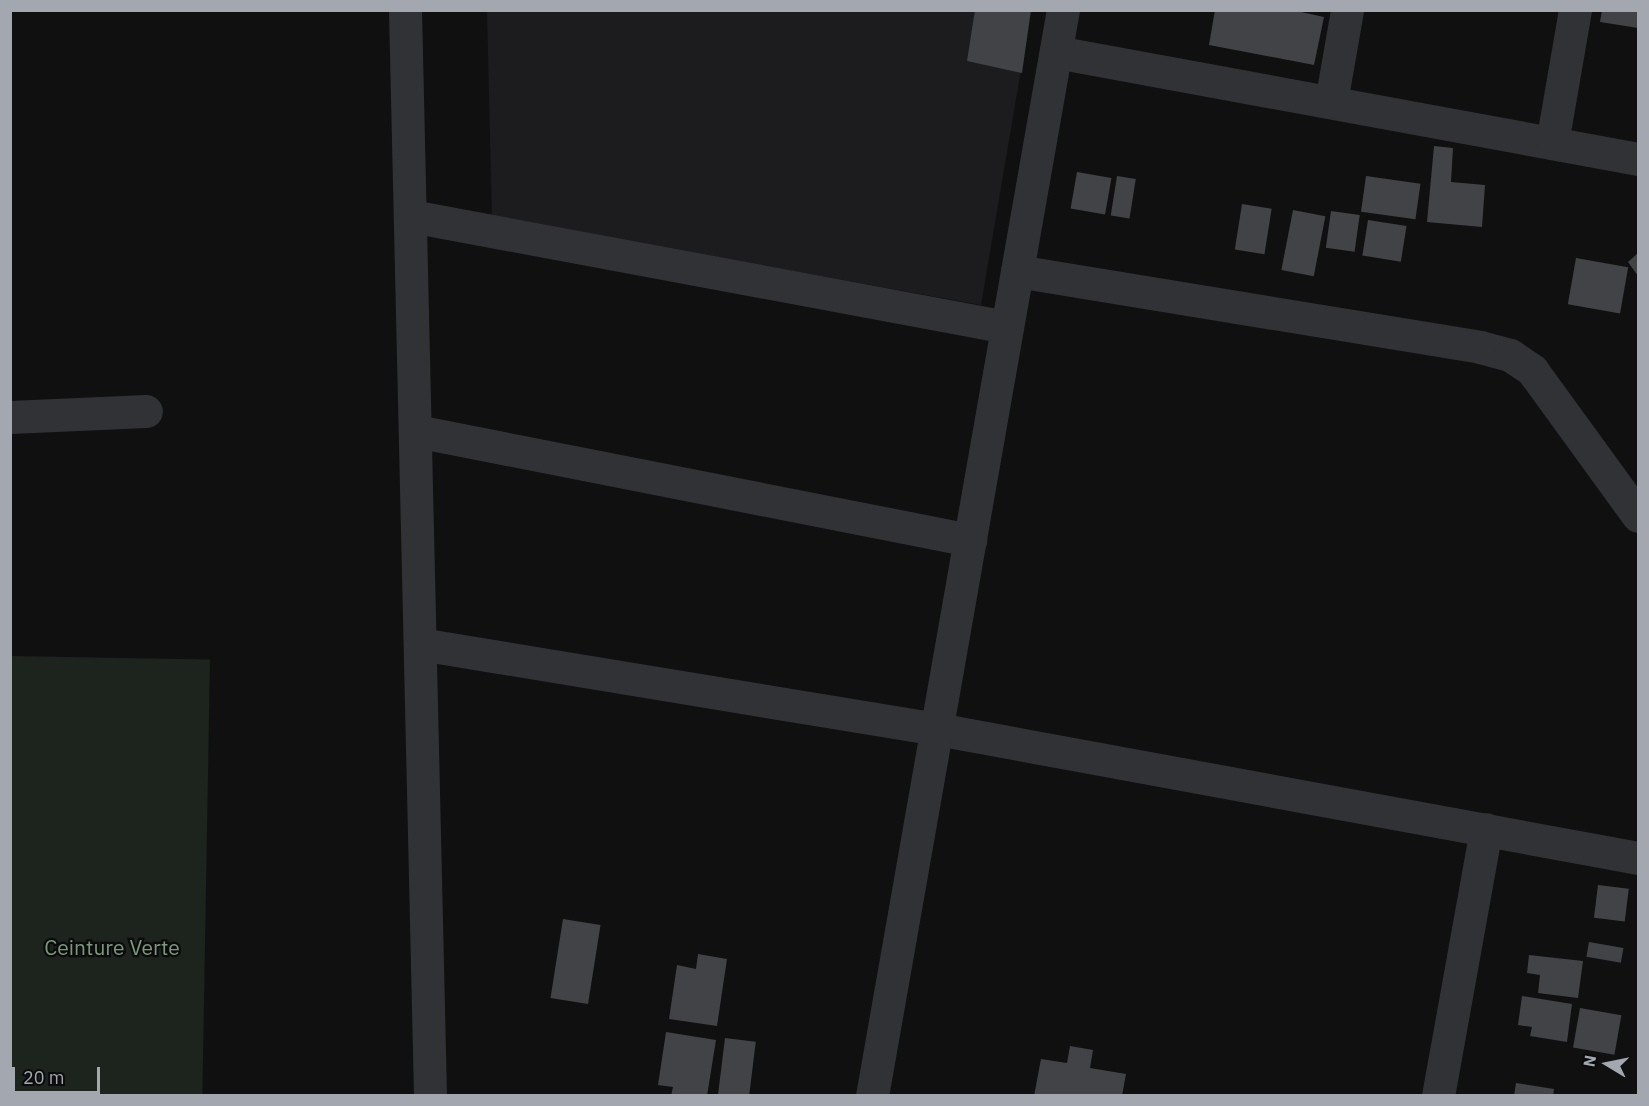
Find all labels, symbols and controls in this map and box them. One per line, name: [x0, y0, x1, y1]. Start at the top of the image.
park label: Ceinture Verte: [44, 934, 180, 960]
north arrow: [1577, 1034, 1637, 1094]
text: N: [1578, 1053, 1600, 1068]
scale bar: [15, 1055, 104, 1093]
text: 20 m: [23, 1066, 65, 1089]

